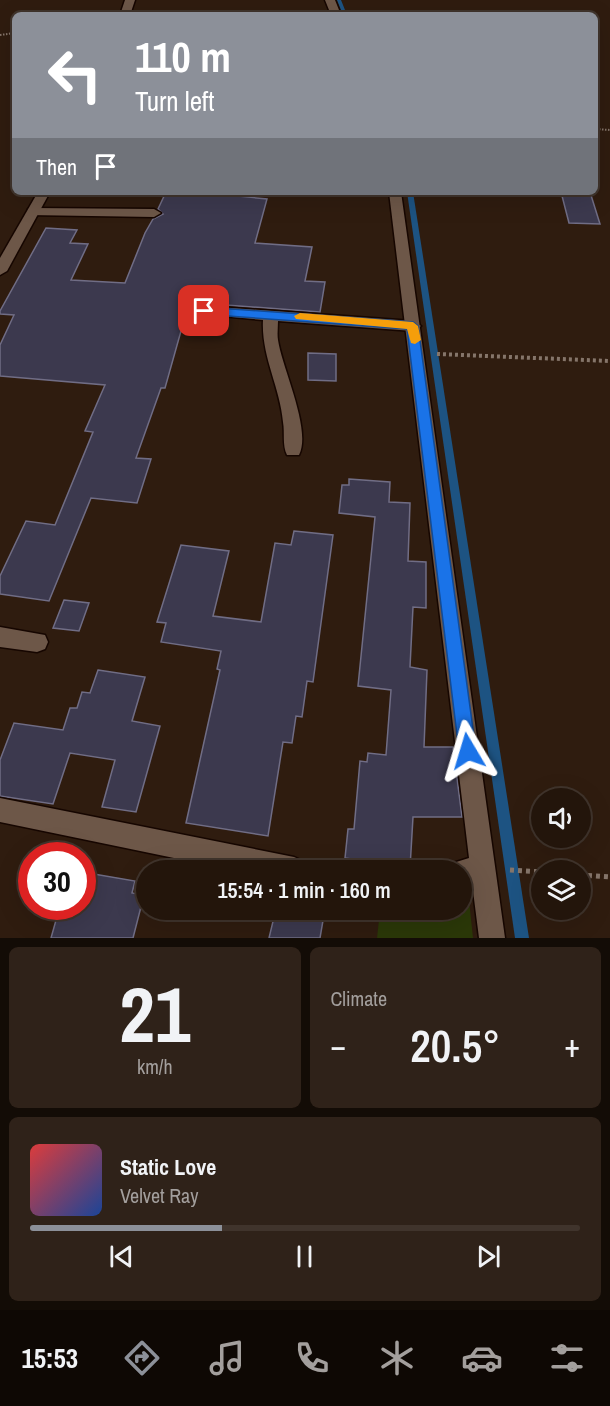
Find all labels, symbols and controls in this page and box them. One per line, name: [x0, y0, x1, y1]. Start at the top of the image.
text: 110 m: [135, 29, 231, 85]
icon: left: [36, 36, 114, 114]
text: Turn left: [135, 83, 214, 119]
icon: arrive: [89, 150, 122, 183]
text: Then: [36, 152, 77, 182]
pin: [178, 285, 229, 336]
icon: arrive: [187, 294, 220, 327]
position arrow: [436, 719, 500, 783]
map controls: [531, 788, 591, 920]
button: sound: [531, 788, 591, 848]
speed limit sign: 30: [18, 842, 96, 920]
button: layers: [531, 860, 591, 920]
text: 15:54 · 1 min · 160 m: [217, 875, 391, 905]
text: 21: [119, 961, 190, 1066]
text: Climate: [331, 985, 387, 1012]
text: 20.5°: [410, 1015, 500, 1076]
text: −: [331, 1023, 346, 1067]
text: +: [564, 1023, 580, 1067]
text: km/h: [137, 1053, 173, 1080]
text: Static Love: [120, 1152, 216, 1182]
text: Velvet Ray: [120, 1182, 198, 1209]
icon: previous: [105, 1240, 138, 1273]
icon: pause: [288, 1240, 321, 1273]
icon: next: [472, 1240, 505, 1273]
icon: directions: [121, 1337, 163, 1379]
icon: music: [206, 1337, 248, 1379]
icon: phone: [291, 1337, 333, 1379]
icon: climate: [376, 1337, 418, 1379]
icon: car: [461, 1337, 503, 1379]
icon: filters: [546, 1337, 588, 1379]
text: 15:53: [22, 1340, 78, 1376]

